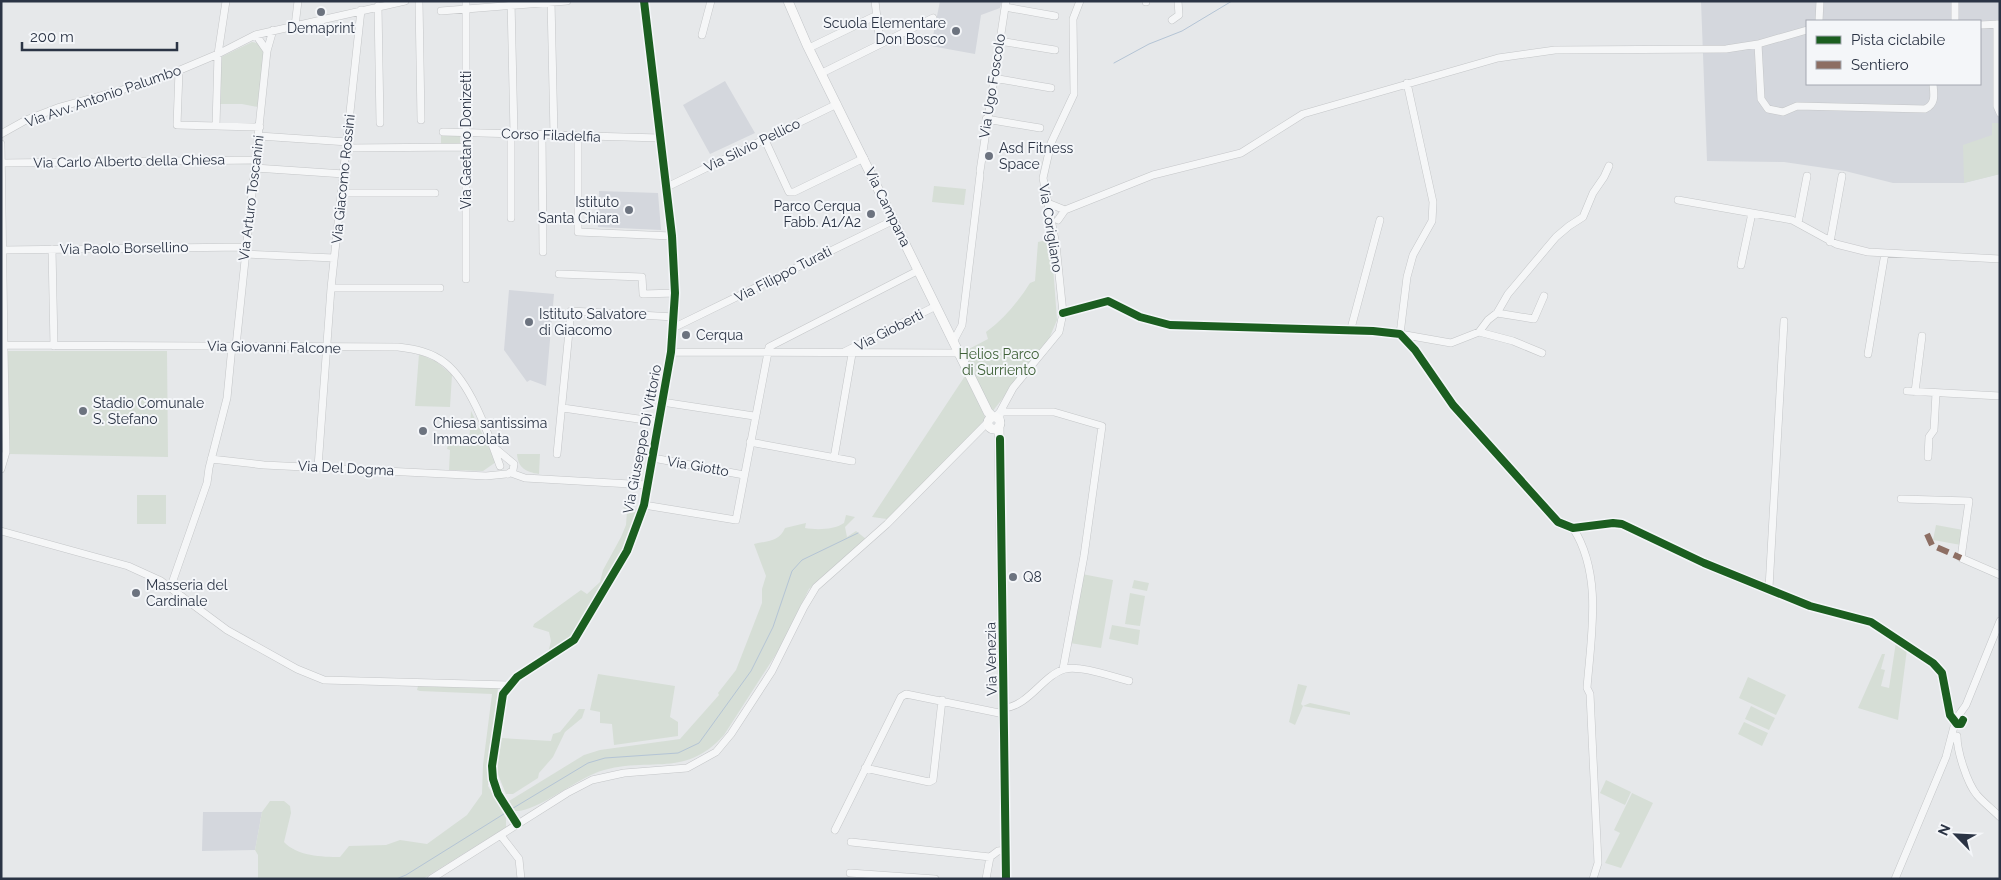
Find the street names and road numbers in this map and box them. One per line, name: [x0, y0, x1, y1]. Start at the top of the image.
street label: Via Ugo Foscolo: [976, 33, 1008, 139]
street label: Via Avv. Antonio Palumbo: [23, 62, 183, 130]
street label: Via Gaetano Donizetti: [458, 71, 474, 209]
street label: Via Giacomo Rossini: [328, 113, 358, 245]
street label: Via Silvio Pellico: [701, 115, 803, 175]
street label: Corso Filadelfia: [501, 125, 601, 145]
street label: Via Arturo Toscanini: [235, 134, 267, 262]
street label: Via Carlo Alberto della Chiesa: [33, 151, 225, 171]
street label: Via Campana: [862, 165, 914, 249]
street label: Via Corigliano: [1036, 183, 1066, 273]
street label: Via Paolo Borsellino: [59, 239, 189, 257]
street label: Via Filippo Turati: [732, 243, 834, 305]
street label: Via Gioberti: [852, 306, 926, 354]
street label: Via Giovanni Falcone: [207, 338, 341, 356]
street label: Via Giuseppe Di Vittorio: [620, 363, 664, 515]
street label: Via Giotto: [666, 453, 730, 479]
street label: Via Del Dogma: [297, 457, 395, 479]
street label: Via Venezia: [982, 622, 1000, 696]

